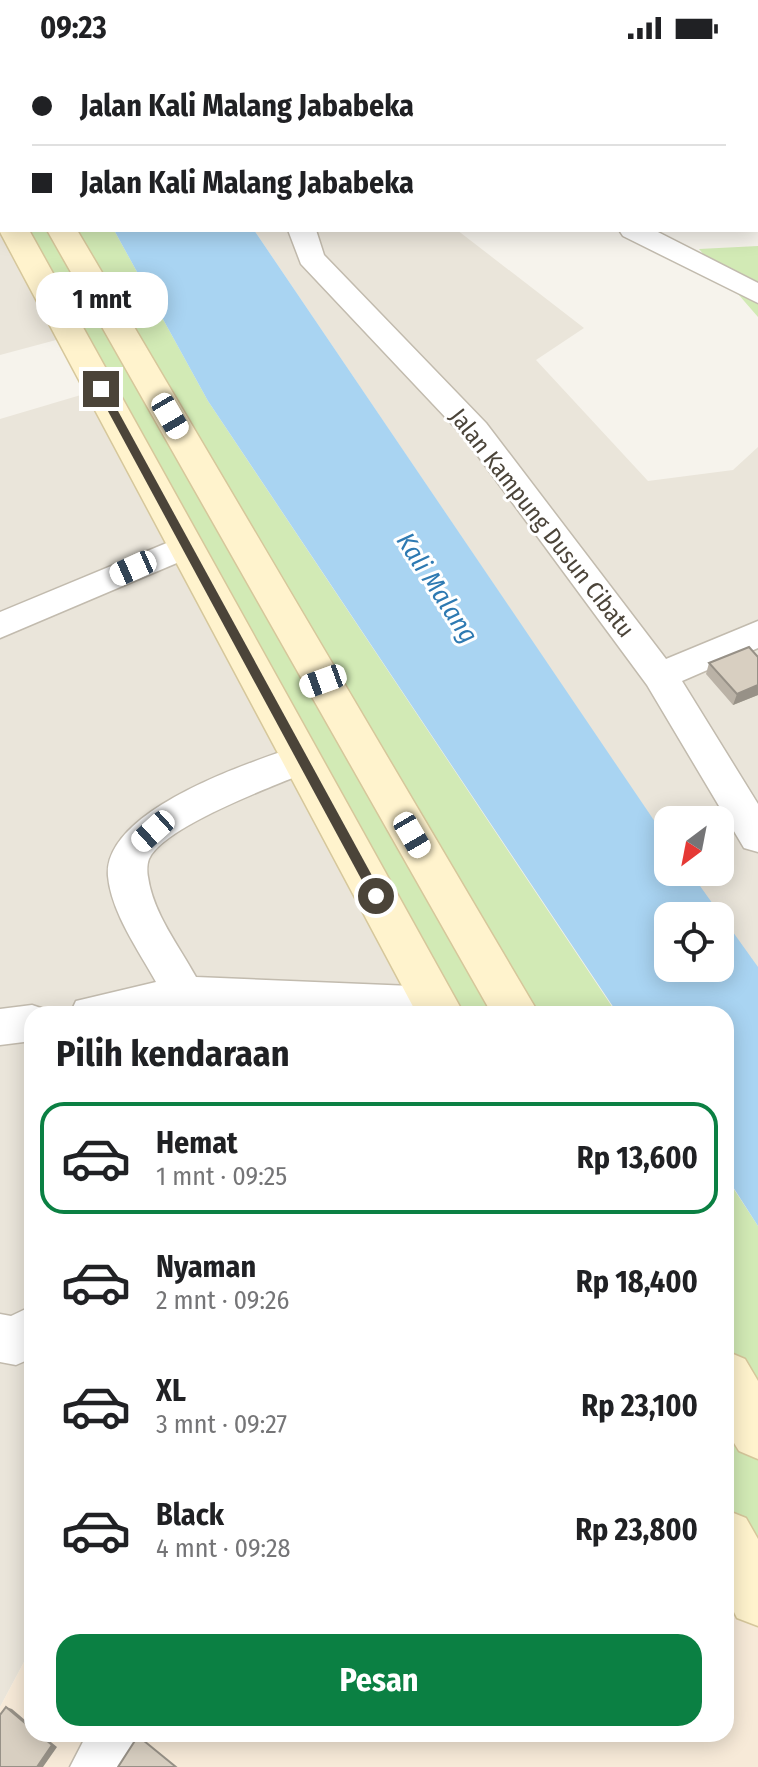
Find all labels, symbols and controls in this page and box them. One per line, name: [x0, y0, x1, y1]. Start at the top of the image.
text: 09:23: [40, 10, 107, 46]
text: Jalan Kali Malang Jababeka: [80, 88, 414, 124]
text: Jalan Kali Malang Jababeka: [80, 165, 414, 201]
callout: 1 mnt: [35, 273, 167, 329]
text: 1 mnt: [72, 284, 132, 315]
route end: [83, 371, 119, 407]
car: [148, 389, 192, 443]
street label: Jalan Kampung Dusun Cibatu: [444, 403, 640, 643]
water label: Kali Malang: [390, 527, 484, 649]
car: [106, 547, 160, 589]
car: [296, 662, 350, 700]
car: [127, 806, 179, 856]
north arrow: [654, 806, 734, 886]
map controls: [654, 806, 734, 982]
car: [390, 808, 434, 862]
route start: [358, 878, 394, 914]
button: locate: [654, 902, 734, 982]
text: Pilih kendaraan: [56, 1032, 290, 1076]
icon: car: [60, 1122, 132, 1194]
text: Hemat: [156, 1125, 238, 1161]
text: Rp 13,600: [577, 1140, 698, 1176]
text: 1 mnt · 09:25: [156, 1161, 287, 1192]
icon: car: [60, 1246, 132, 1318]
text: Nyaman: [156, 1249, 256, 1285]
text: Rp 18,400: [576, 1264, 698, 1300]
text: 2 mnt · 09:26: [156, 1285, 289, 1316]
icon: car: [60, 1370, 132, 1442]
text: XL: [156, 1373, 186, 1409]
text: Rp 23,100: [581, 1388, 698, 1424]
text: 3 mnt · 09:27: [156, 1409, 287, 1440]
icon: car: [60, 1494, 132, 1566]
text: Black: [156, 1497, 224, 1533]
text: Rp 23,800: [575, 1512, 698, 1548]
text: 4 mnt · 09:28: [156, 1533, 291, 1564]
button: Pesan: [56, 1634, 702, 1726]

